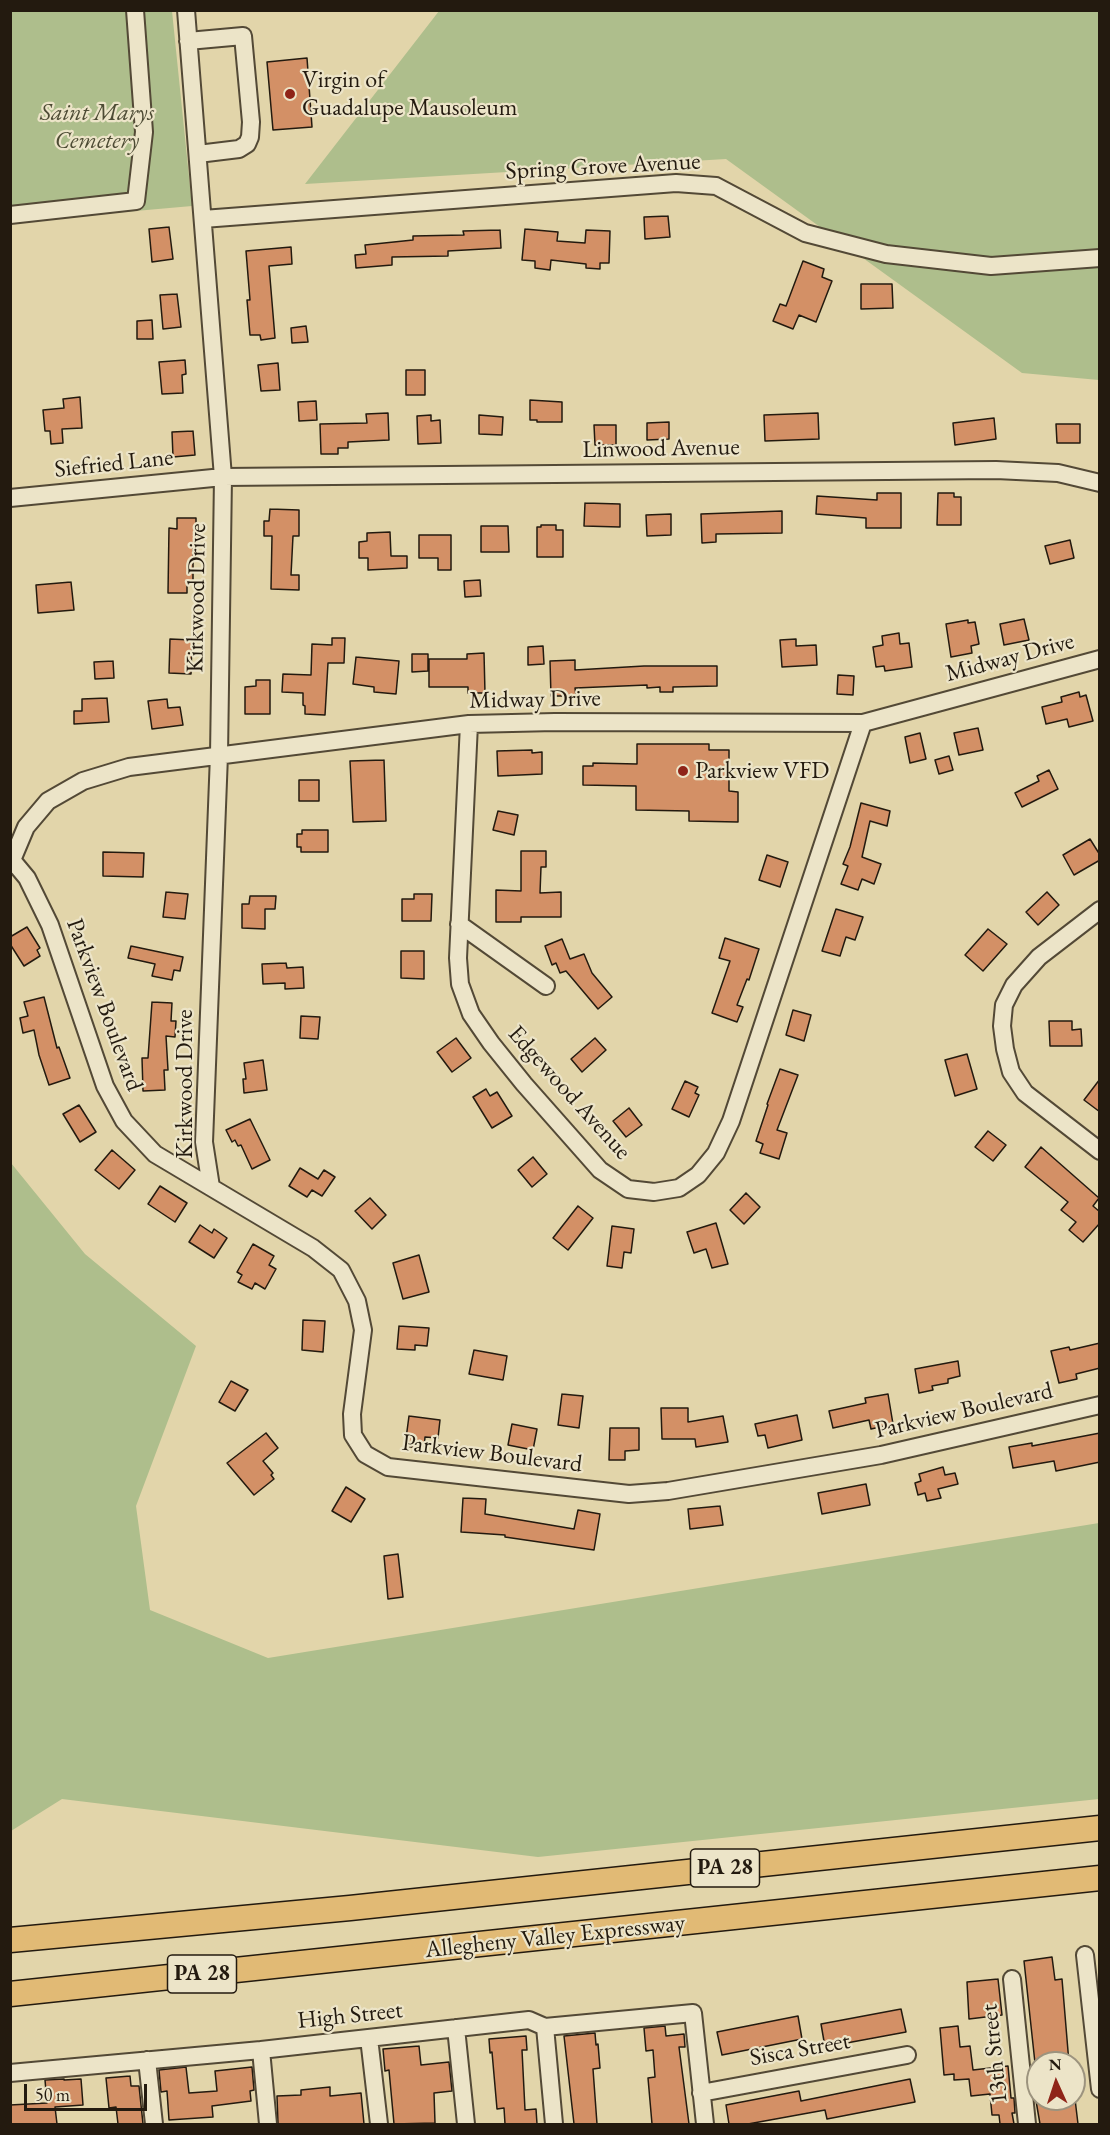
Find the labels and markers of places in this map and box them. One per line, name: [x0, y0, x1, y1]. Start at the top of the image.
place label: Virgin of Guadalupe Mausoleum: [302, 66, 518, 122]
marker: Virgin of Guadalupe Mausoleum: [283, 87, 297, 101]
place label: Parkview VFD: [695, 757, 829, 785]
marker: Parkview VFD: [676, 764, 690, 778]

